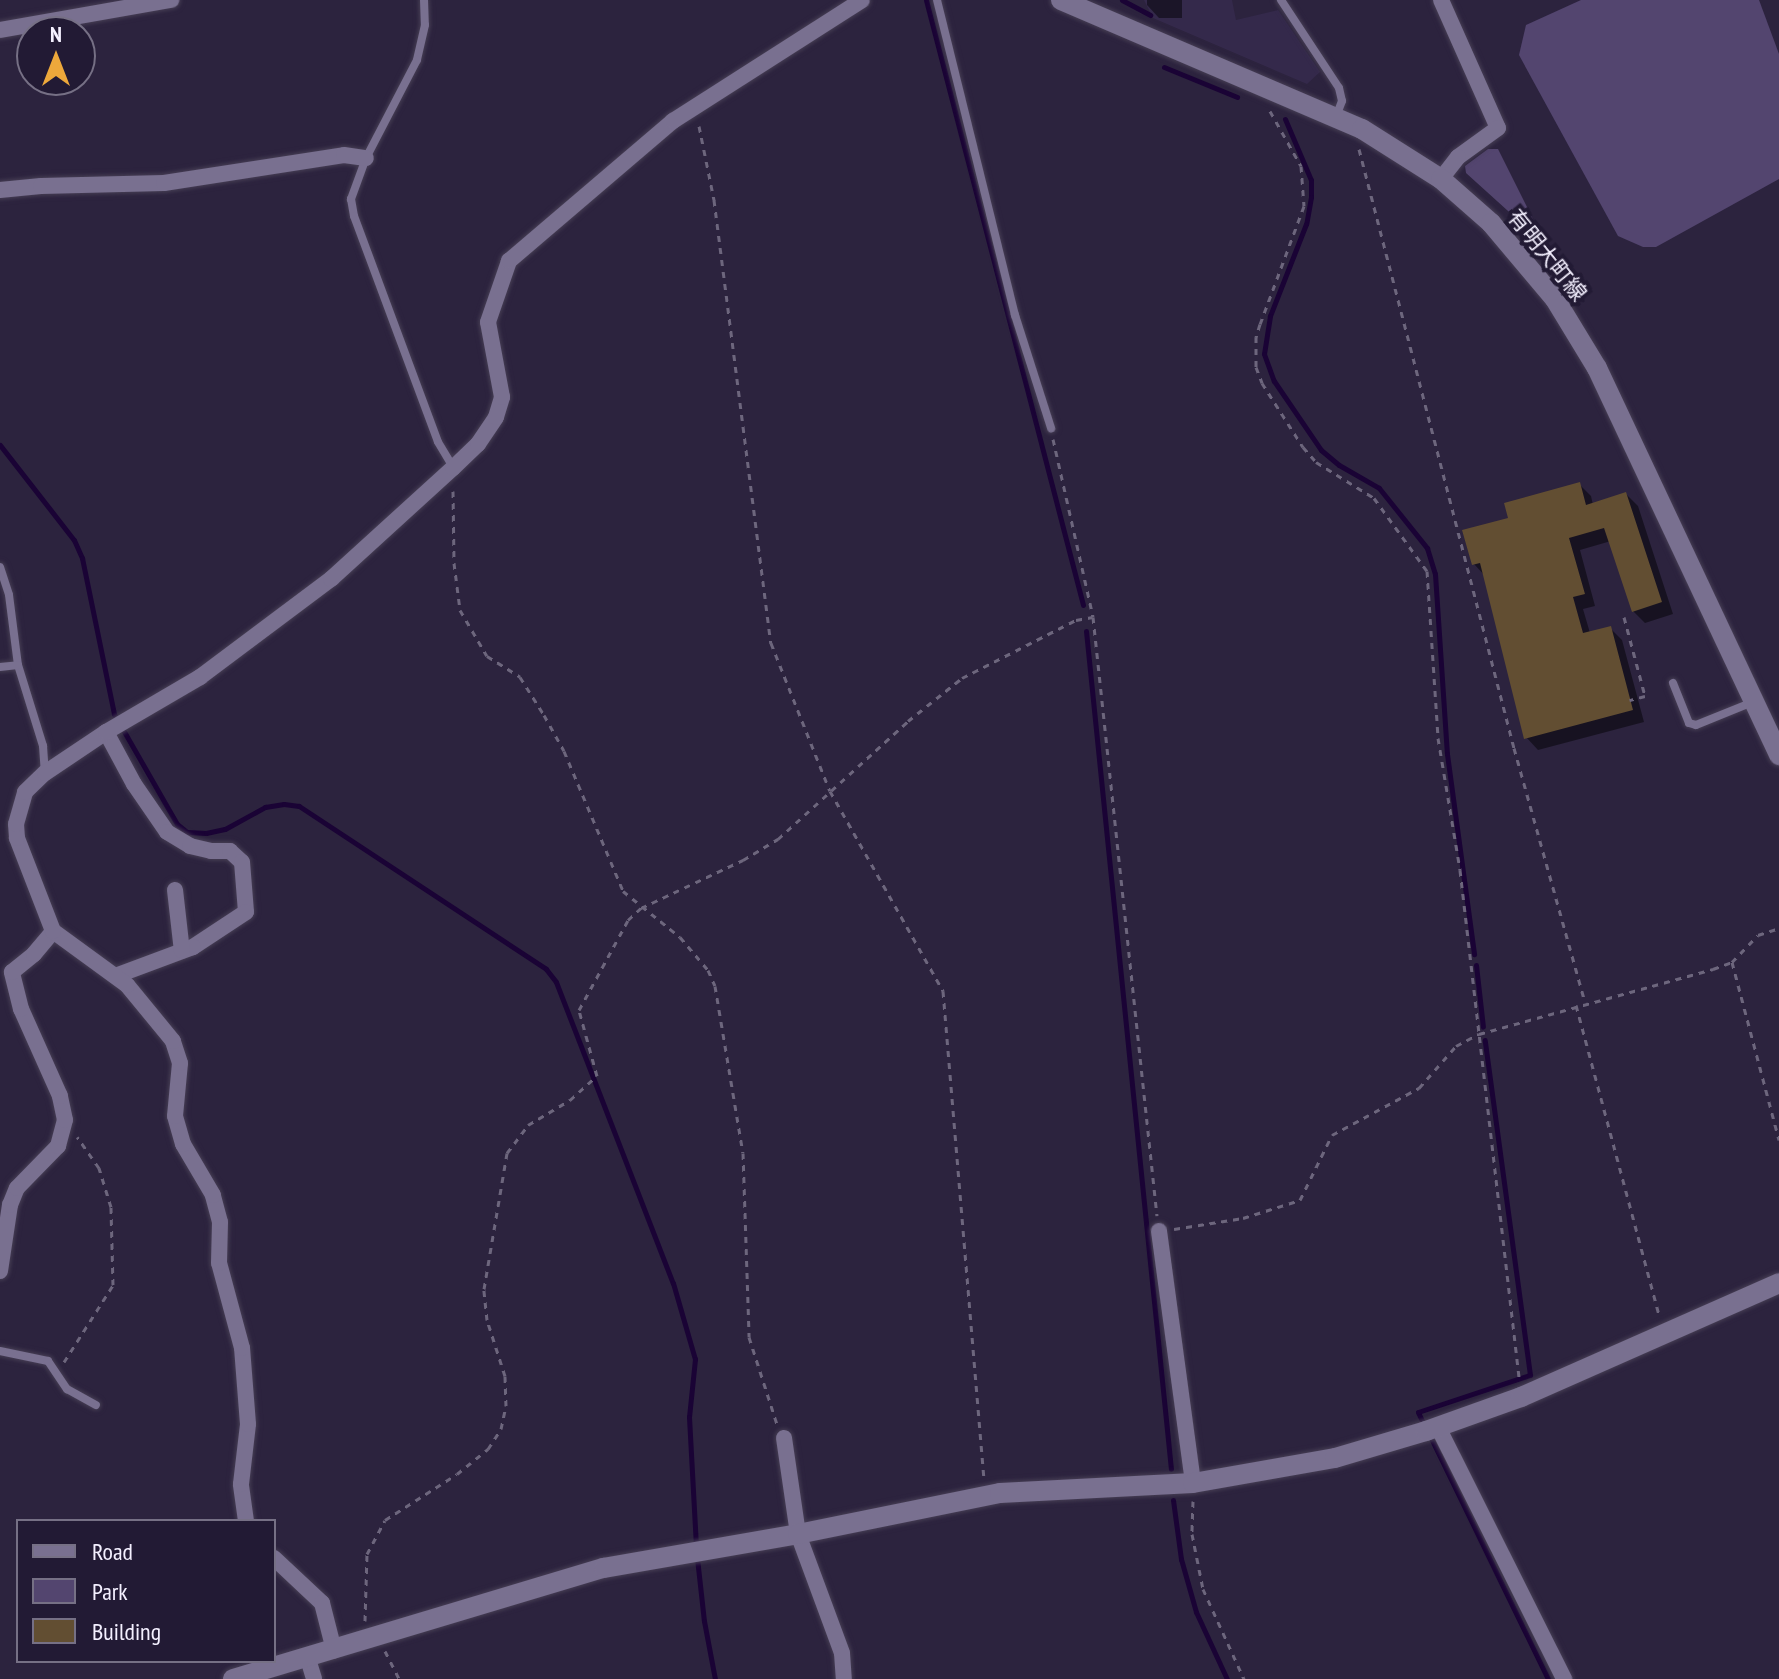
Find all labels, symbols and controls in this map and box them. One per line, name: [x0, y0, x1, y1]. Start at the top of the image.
north arrow: [16, 16, 96, 96]
text: N: [50, 20, 62, 48]
street label: 有明大町線: [1502, 204, 1592, 306]
legend: [16, 1519, 276, 1663]
text: Road: [92, 1536, 133, 1567]
text: Park: [92, 1576, 128, 1607]
text: Building: [92, 1616, 161, 1647]

